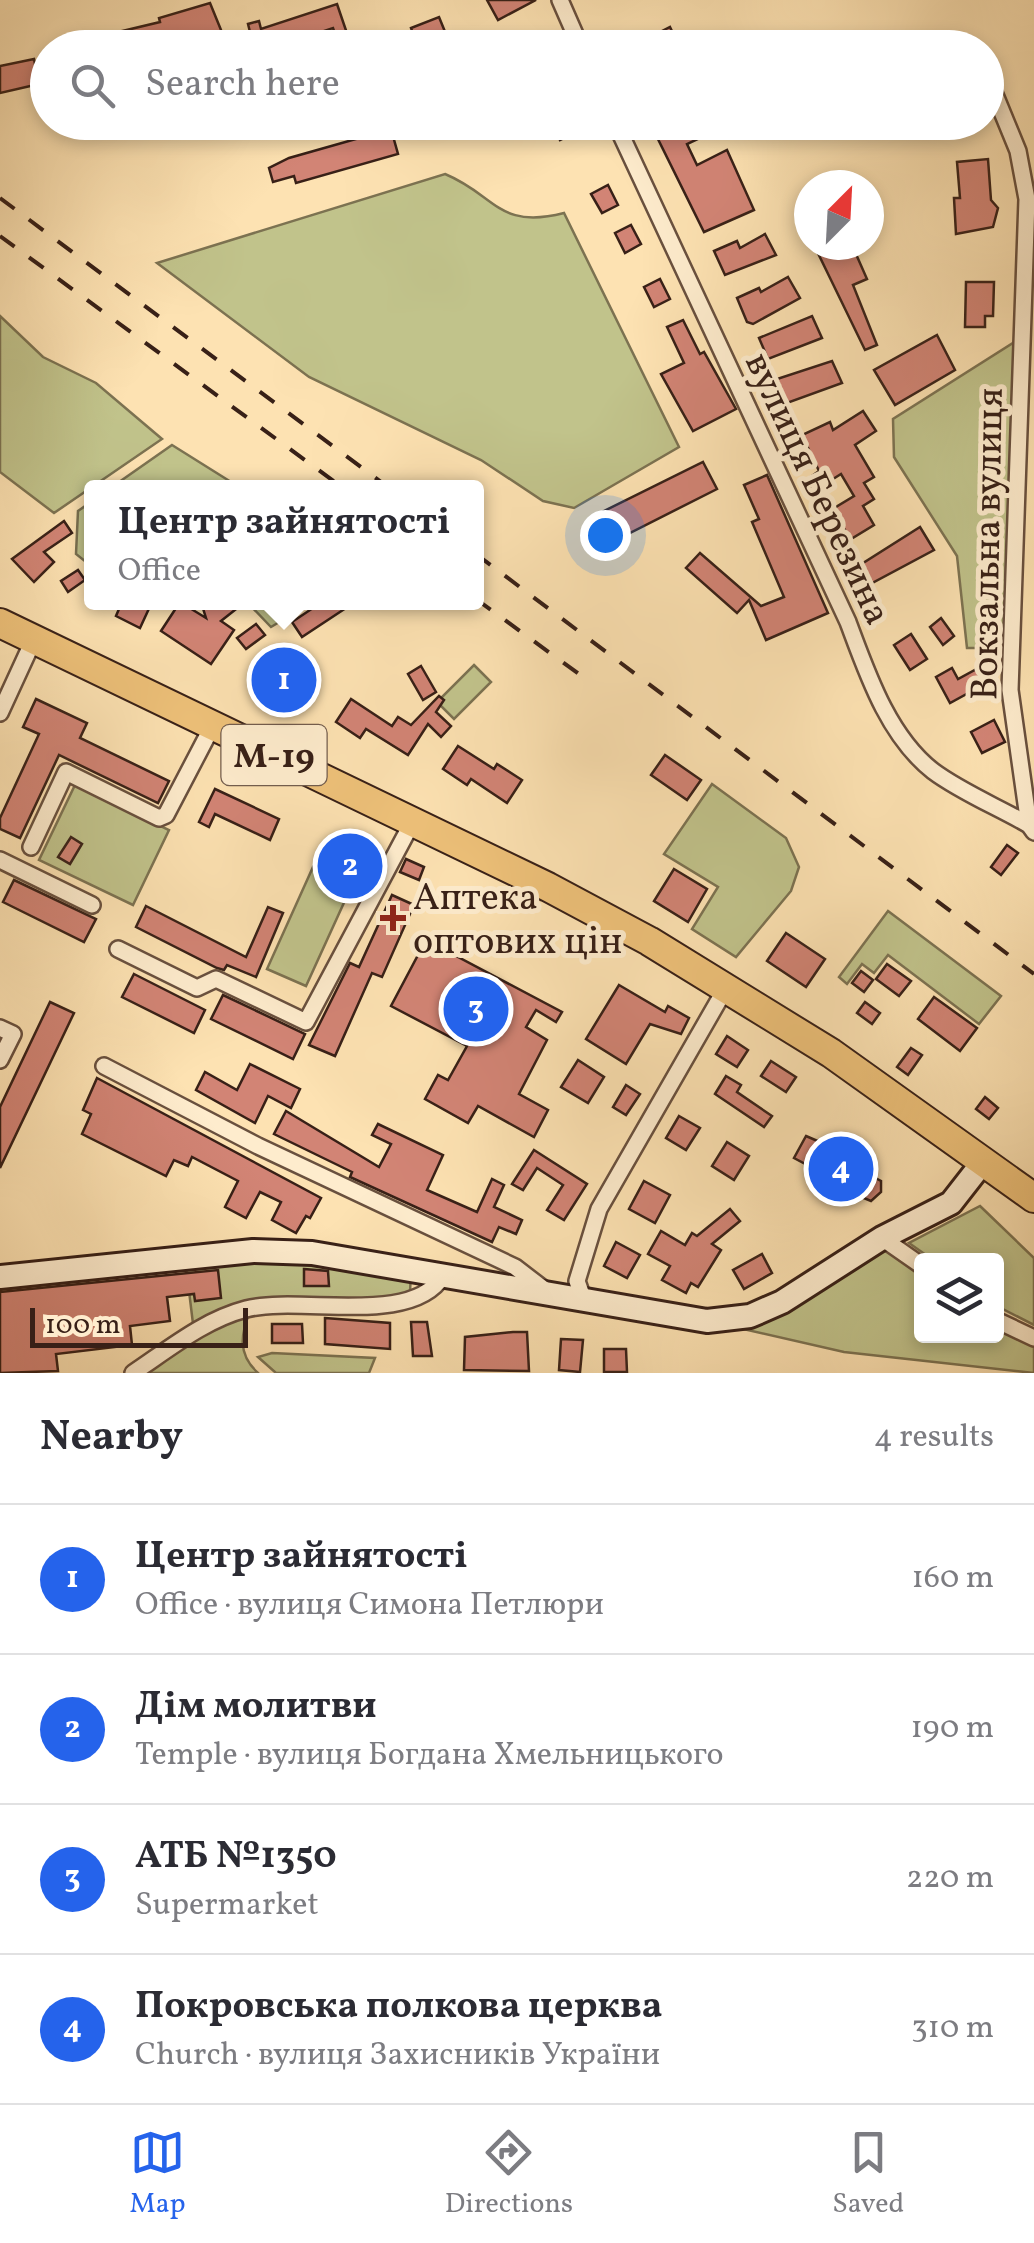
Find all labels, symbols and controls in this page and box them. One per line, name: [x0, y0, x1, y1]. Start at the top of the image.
search box: [30, 30, 1004, 140]
icon: search: [65, 58, 120, 113]
text: Search here: [145, 59, 340, 112]
north arrow: [794, 170, 884, 260]
street label: вулиця Березина: [729, 345, 902, 634]
street label: Вокзальна вулиця: [960, 387, 1019, 701]
popup: [84, 480, 484, 610]
text: Центр зайнятості: [118, 497, 450, 550]
your location: [580, 510, 631, 561]
text: Office: [118, 550, 201, 594]
pin: 1: [252, 642, 316, 718]
road number: М-19: [222, 725, 326, 785]
pin: 2: [318, 828, 382, 904]
place label: Аптека оптових цін: [413, 873, 622, 970]
marker: Аптека оптових цін: [382, 907, 404, 929]
pin: 3: [444, 972, 508, 1046]
pin: 4: [808, 1132, 874, 1206]
map controls: [914, 1253, 1004, 1343]
button: layers: [914, 1253, 1004, 1343]
scale bar: [30, 1303, 248, 1348]
text: 100 m: [45, 1306, 120, 1345]
text: Nearby: [40, 1409, 183, 1468]
text: 4 results: [874, 1416, 994, 1460]
text: Центр зайнятості: [135, 1531, 468, 1584]
text: 1: [66, 1557, 79, 1601]
text: 160 m: [911, 1557, 994, 1601]
text: Office · вулиця Симона Петлюри: [135, 1584, 604, 1628]
text: Дім молитви: [135, 1681, 377, 1734]
text: 2: [64, 1707, 81, 1751]
text: 190 m: [910, 1707, 994, 1751]
text: Temple · вулиця Богдана Хмельницького: [135, 1734, 724, 1778]
text: АТБ №1350: [135, 1831, 337, 1884]
text: 3: [64, 1857, 81, 1901]
text: 220 m: [906, 1857, 994, 1901]
text: Supermarket: [135, 1884, 319, 1928]
text: Покровська полкова церква: [135, 1981, 662, 2034]
text: 4: [63, 2007, 82, 2051]
text: 310 m: [911, 2007, 994, 2051]
text: Church · вулиця Захисників України: [135, 2034, 660, 2078]
tab: Map: [130, 2125, 186, 2224]
tab: Directions: [445, 2125, 573, 2224]
tab: Saved: [832, 2125, 904, 2224]

